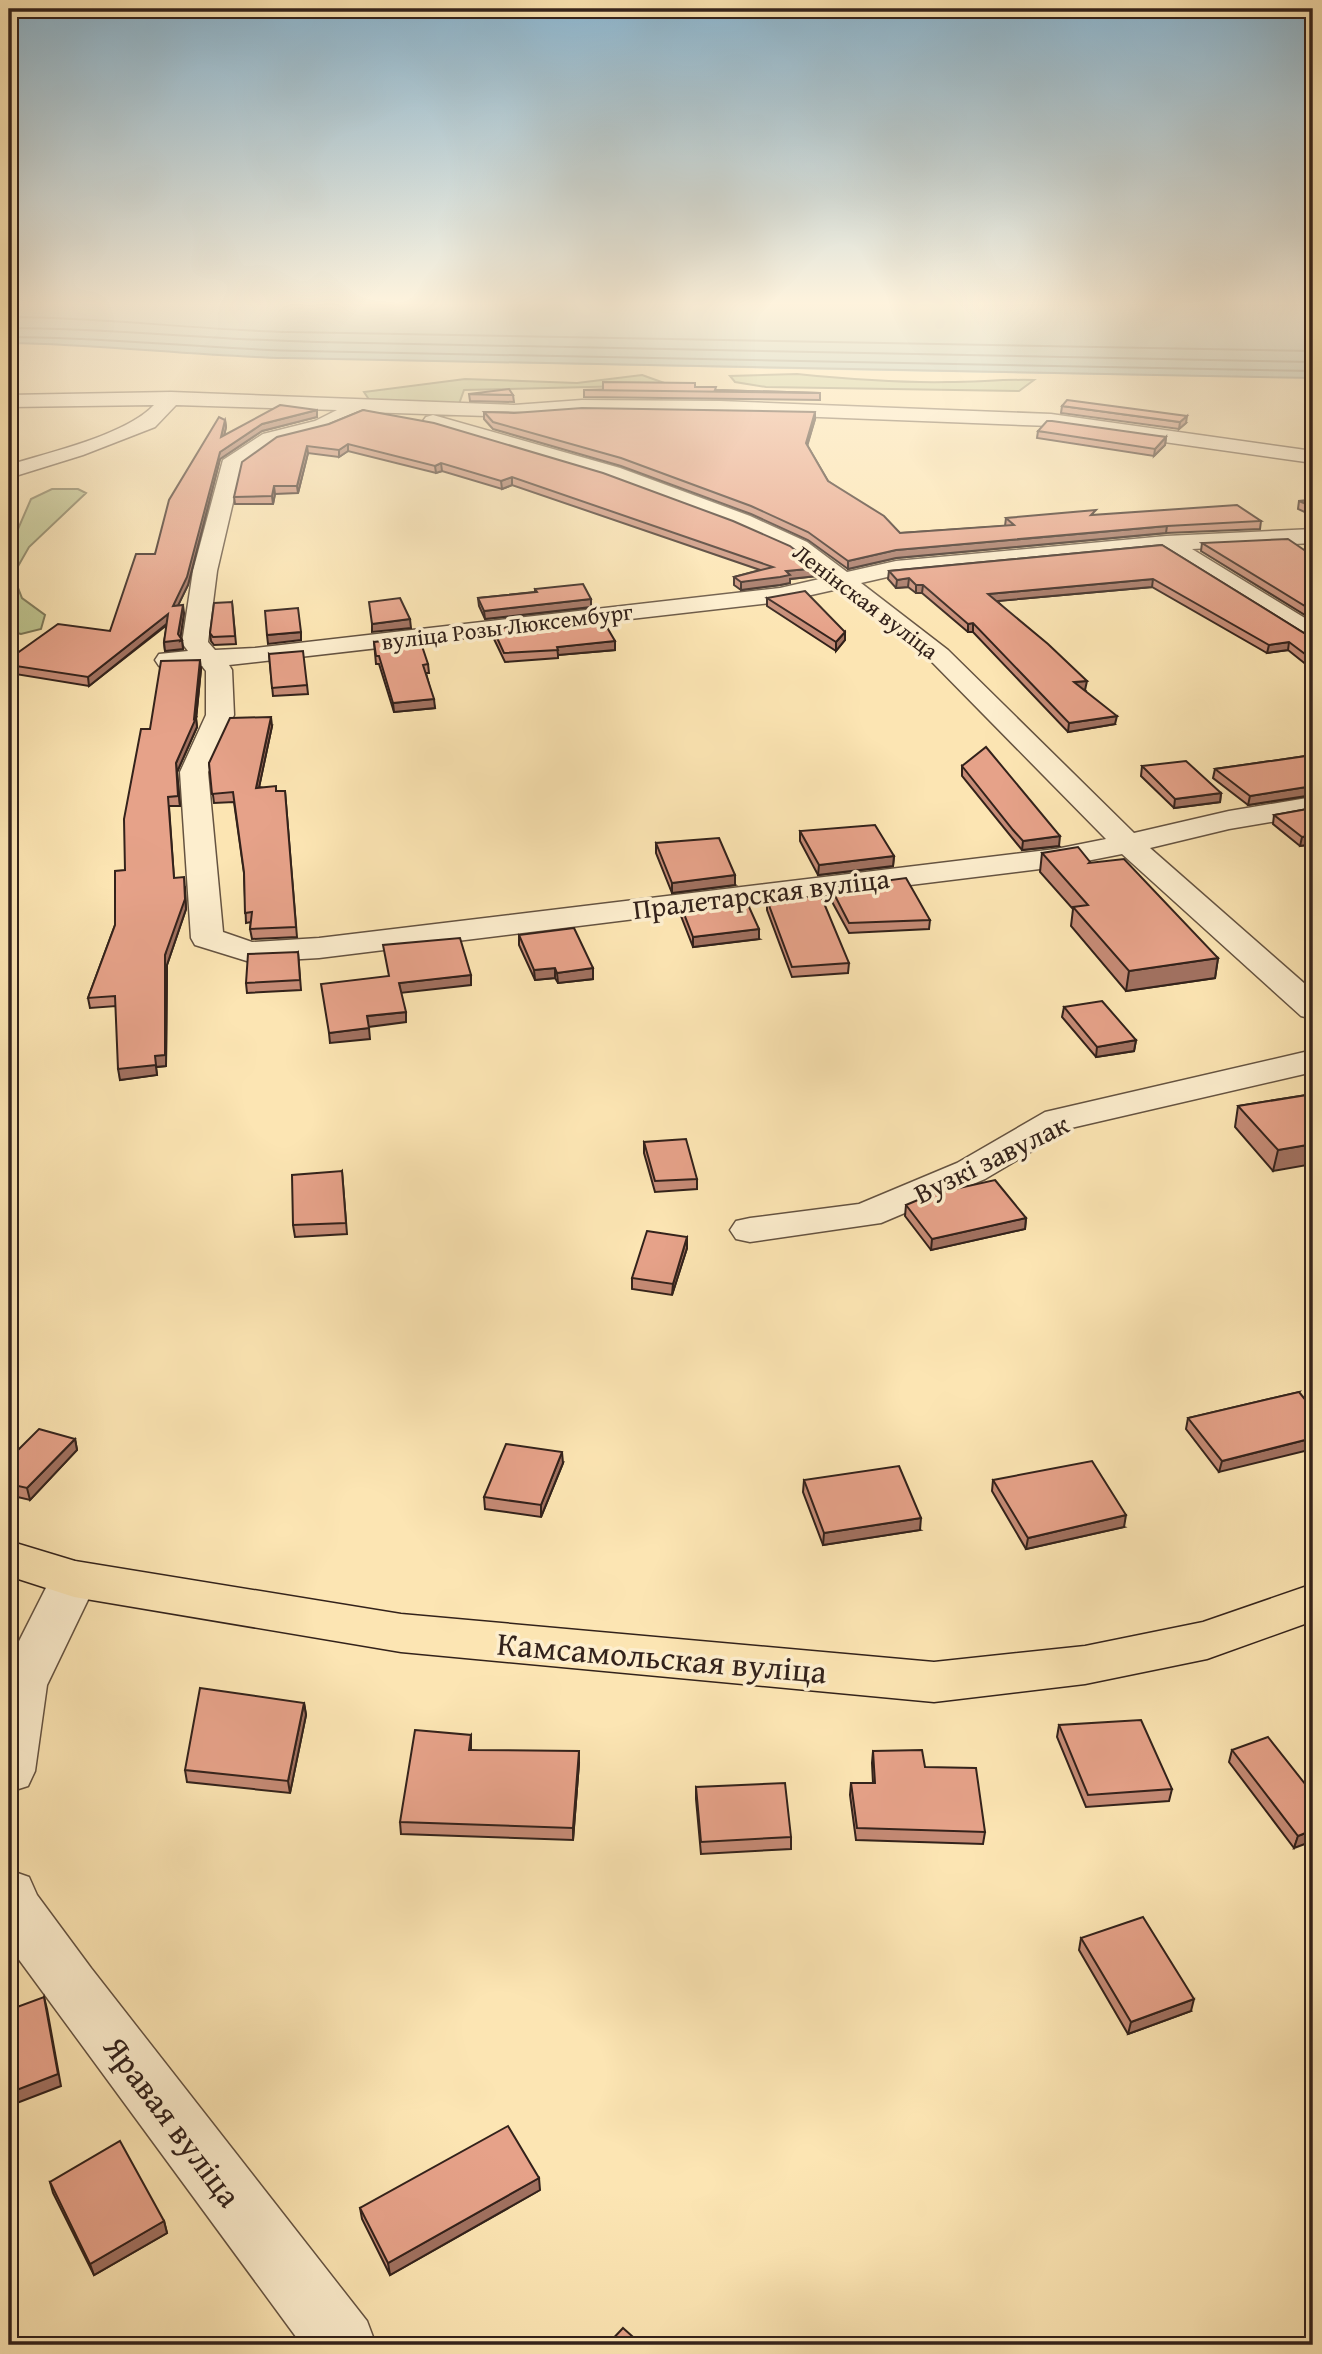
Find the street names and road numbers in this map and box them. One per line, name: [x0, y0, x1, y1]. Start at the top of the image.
street label: Ленінская вуліца: [786, 535, 946, 667]
street label: вуліца Розы Люксембург: [380, 594, 635, 658]
street label: Пралетарская вуліца: [630, 857, 892, 929]
street label: Вузкі завулак: [907, 1103, 1076, 1213]
street label: Камсамольская вуліца: [495, 1619, 829, 1695]
street label: Яравая вуліца: [92, 2025, 254, 2217]

